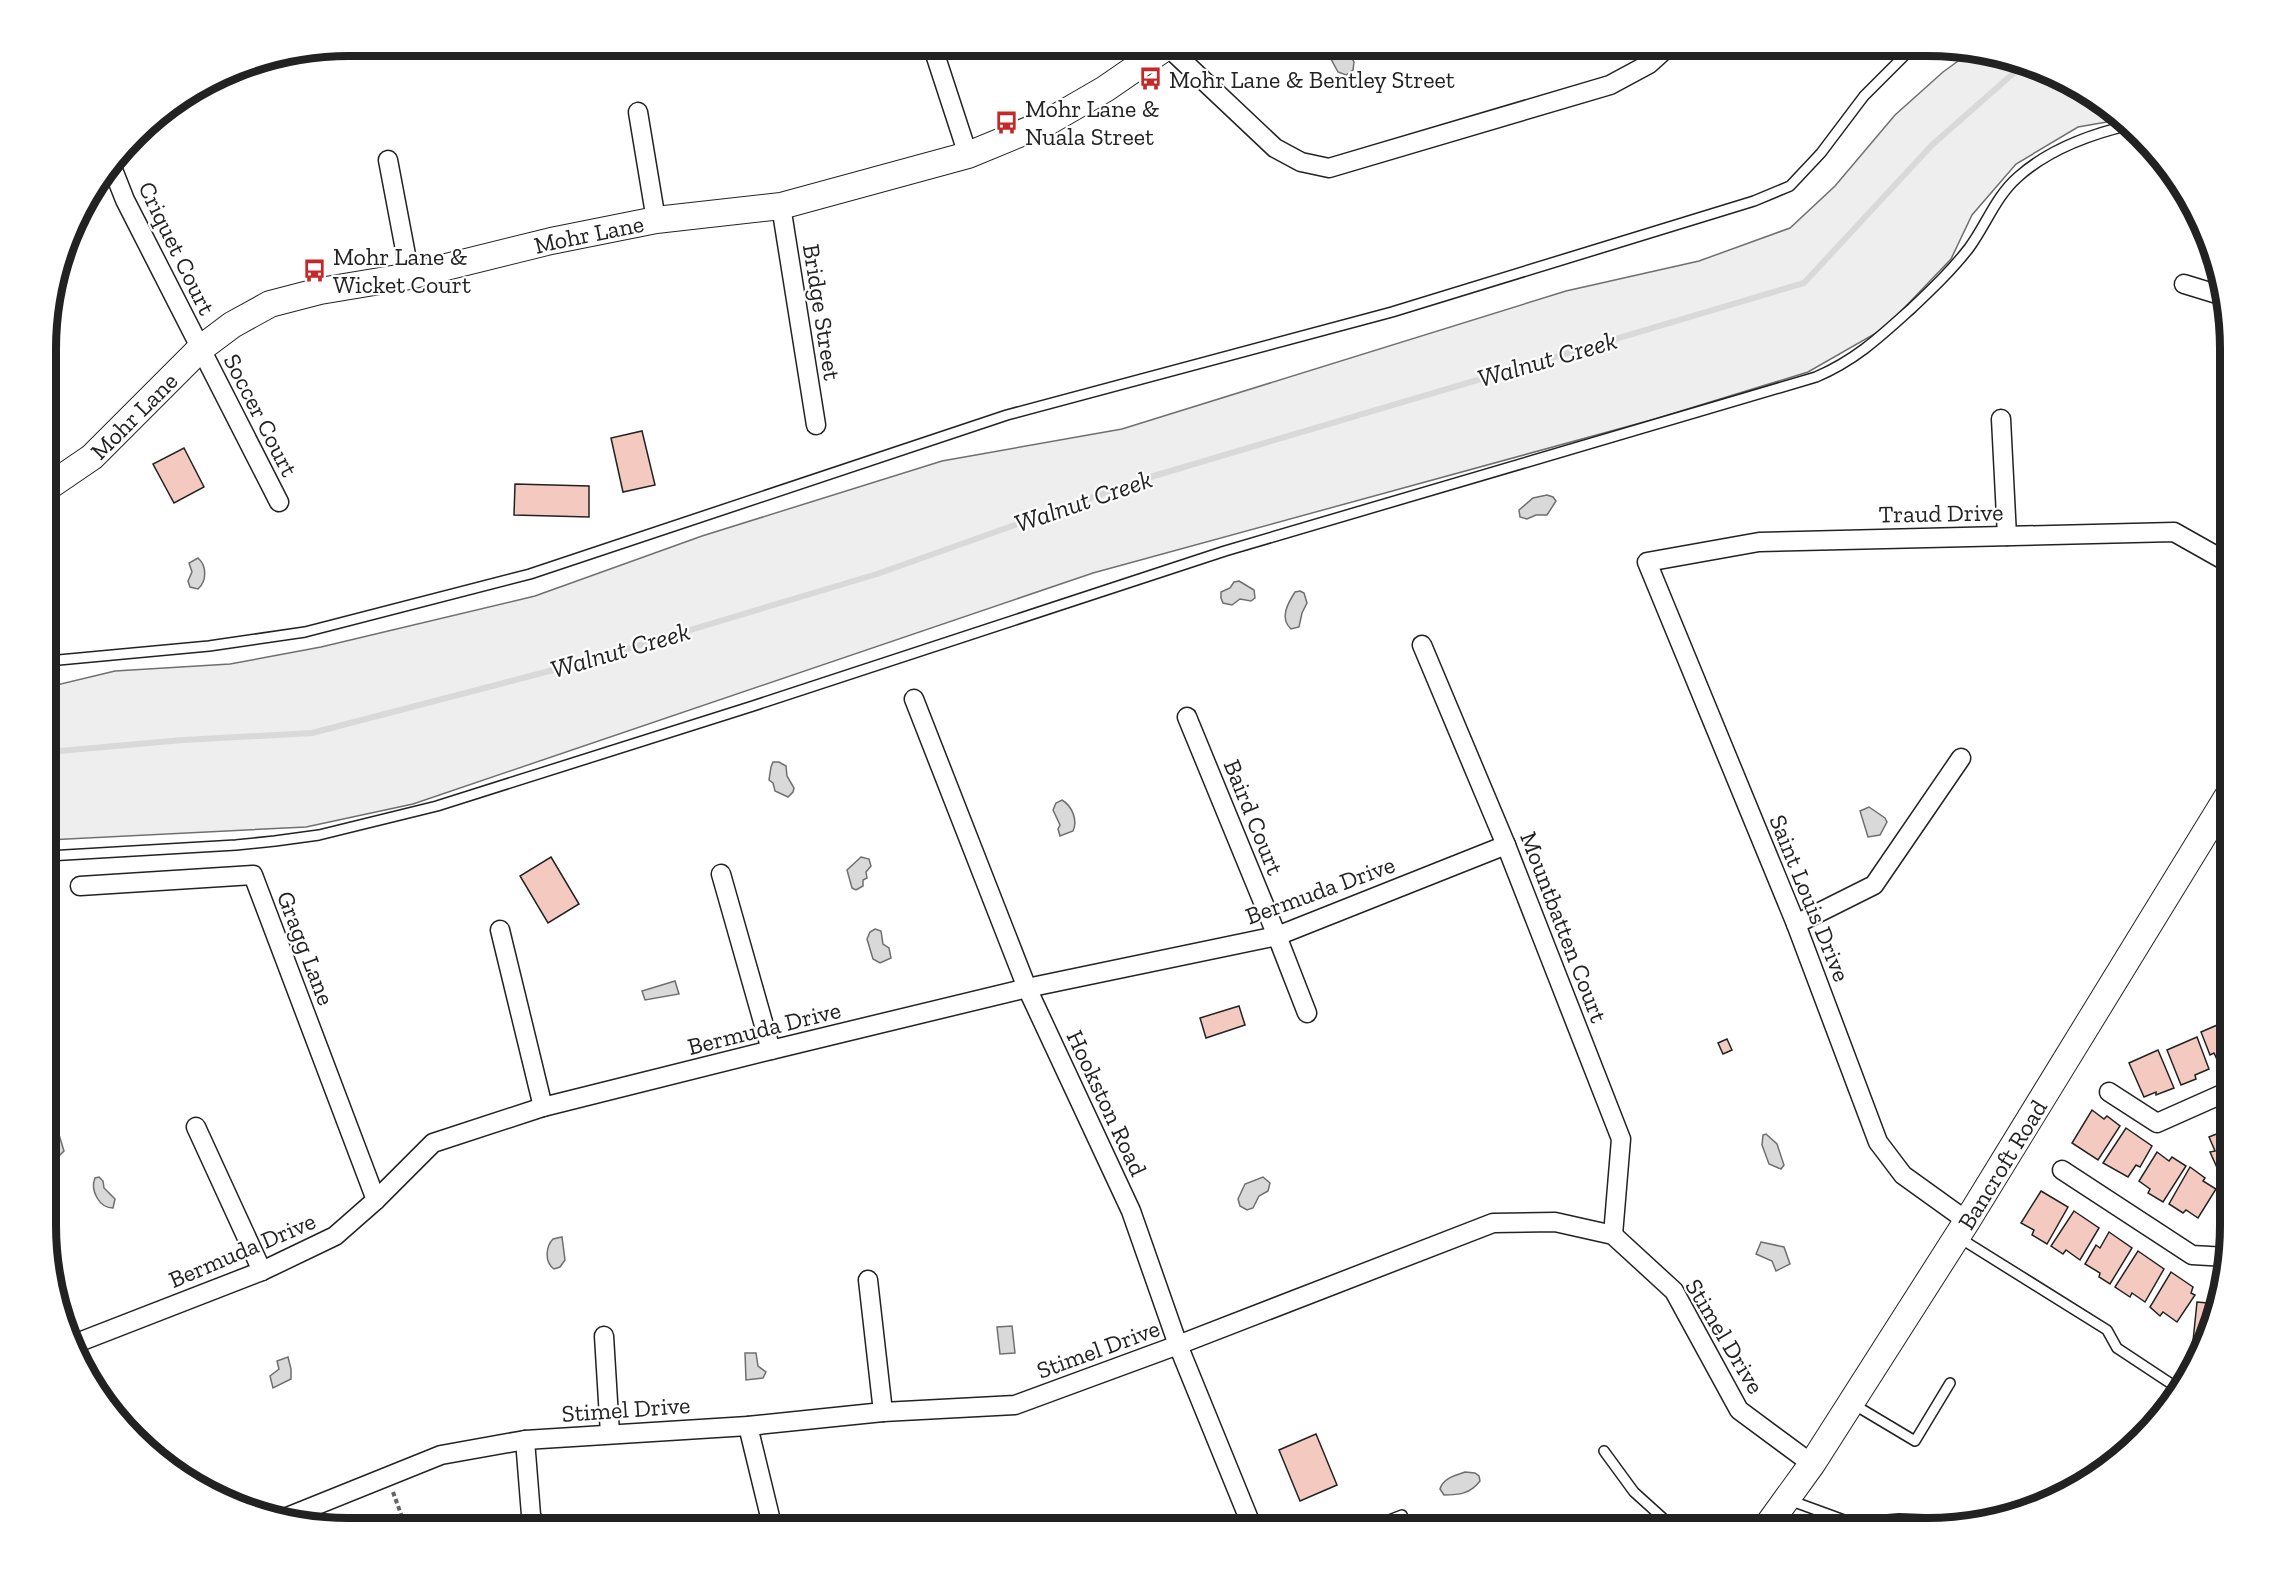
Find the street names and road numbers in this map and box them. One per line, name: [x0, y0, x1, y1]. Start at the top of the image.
street label: Criquet Court: [132, 177, 222, 319]
street label: Mohr Lane: [531, 208, 646, 259]
street label: Bridge Street: [797, 242, 847, 382]
street label: Soccer Court: [218, 349, 304, 481]
street label: Mohr Lane: [84, 366, 183, 465]
street label: Traud Drive: [1878, 497, 2004, 529]
street label: Baird Court: [1218, 755, 1290, 879]
street label: Saint Louis Drive: [1763, 810, 1857, 986]
street label: Mountbatten Court: [1514, 828, 1614, 1027]
street label: Bermuda Drive: [1241, 850, 1399, 930]
street label: Gragg Lane: [271, 887, 341, 1009]
street label: Bermuda Drive: [684, 995, 844, 1061]
street label: Hookston Road: [1061, 1026, 1153, 1180]
street label: Bancroft Road: [1951, 1094, 2053, 1234]
street label: Bermuda Drive: [164, 1206, 320, 1294]
street label: Stimel Drive: [1679, 1273, 1771, 1399]
street label: Stimel Drive: [1033, 1313, 1163, 1385]
street label: Stimel Drive: [561, 1390, 691, 1428]

